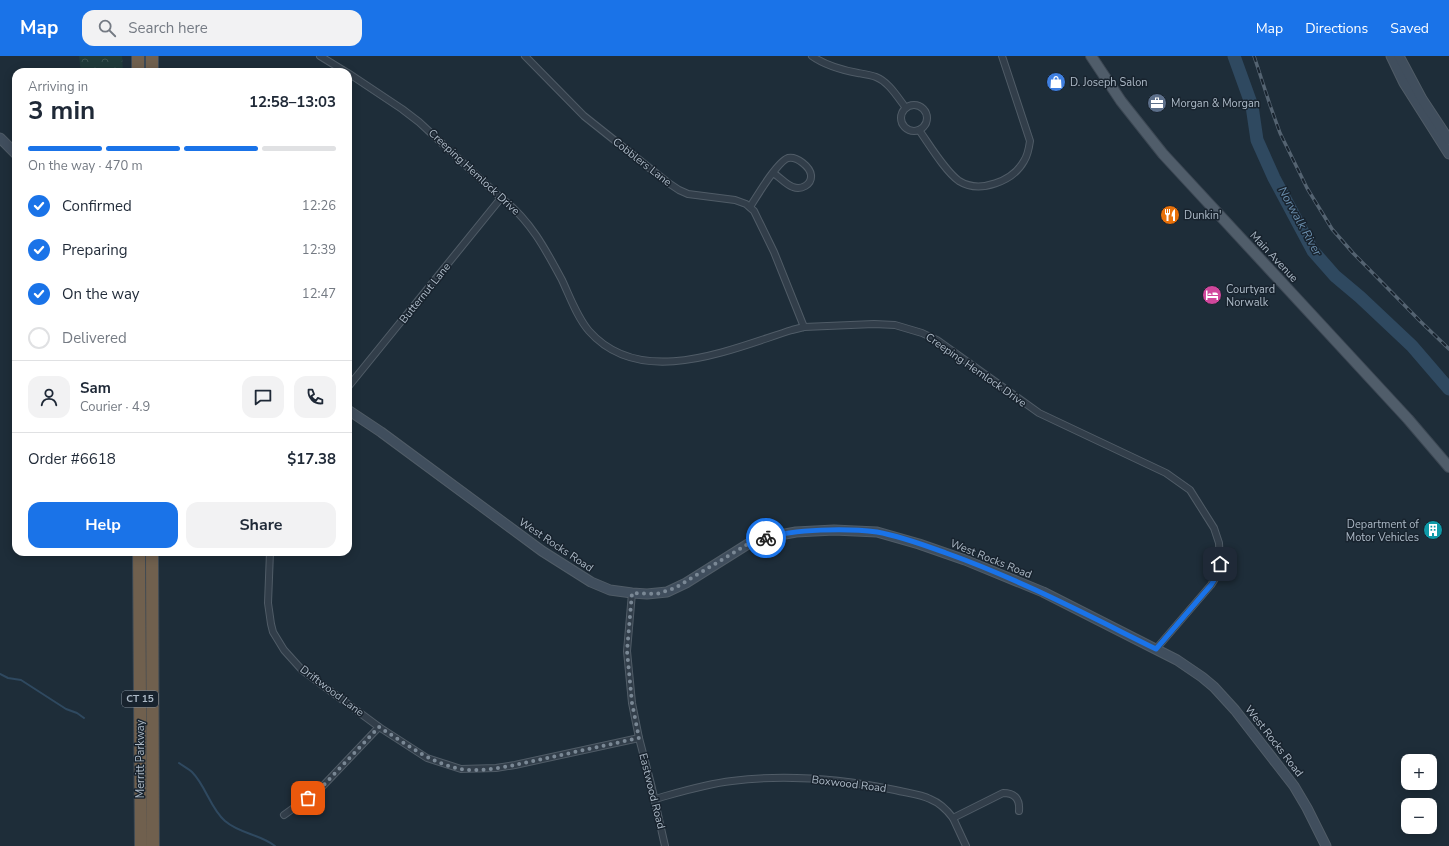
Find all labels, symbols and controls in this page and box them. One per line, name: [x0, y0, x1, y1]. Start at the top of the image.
search box: [82, 10, 362, 46]
text: Map: [20, 15, 58, 41]
icon: search: [96, 17, 118, 39]
text: Search here: [128, 18, 208, 38]
text: Map: [1256, 19, 1283, 38]
text: Directions: [1305, 19, 1368, 38]
text: Saved: [1390, 19, 1429, 38]
shop icon: D. Joseph Salon: [1045, 71, 1067, 93]
place label: D. Joseph Salon: [1070, 75, 1148, 90]
text: Arriving in: [28, 78, 88, 96]
text: 12:58–13:03: [249, 92, 336, 112]
office icon: Morgan & Morgan: [1146, 92, 1168, 114]
text: 3 min: [28, 93, 95, 128]
place label: Morgan & Morgan: [1171, 96, 1260, 111]
street label: Creeping Hemlock Drive: [425, 126, 523, 218]
street label: Cobblers Lane: [609, 134, 675, 190]
text: On the way · 470 m: [28, 157, 143, 175]
water label: Norwalk River: [1274, 184, 1326, 259]
icon: check: [28, 195, 50, 217]
text: Confirmed: [62, 196, 132, 216]
text: 12:26: [302, 197, 336, 215]
restaurant icon: Dunkin': [1159, 204, 1181, 226]
place label: Dunkin': [1184, 208, 1221, 223]
street label: Main Avenue: [1247, 228, 1302, 286]
icon: check: [28, 239, 50, 261]
text: Preparing: [62, 240, 127, 260]
text: 12:39: [302, 241, 336, 259]
street label: Butternut Lane: [396, 259, 454, 326]
place label: Courtyard Norwalk: [1226, 282, 1275, 310]
icon: check: [28, 283, 50, 305]
text: On the way: [62, 284, 140, 304]
hotel icon: Courtyard Norwalk: [1201, 284, 1223, 306]
text: 12:47: [302, 285, 336, 303]
text: Delivered: [62, 328, 127, 348]
street label: Creeping Hemlock Drive: [923, 329, 1030, 411]
button: person: [28, 376, 70, 418]
button: chat: [242, 376, 284, 418]
button: phone: [294, 376, 336, 418]
text: Sam: [80, 378, 111, 398]
text: Courier · 4.9: [80, 398, 150, 416]
text: Order #6618: [28, 449, 116, 469]
text: $17.38: [287, 449, 336, 469]
button: Help: [28, 502, 178, 548]
button: Share: [186, 502, 336, 548]
street label: West Rocks Road: [516, 515, 596, 575]
place label: Department of Motor Vehicles: [1346, 517, 1419, 545]
courier: [746, 518, 786, 558]
building icon: Department of Motor Vehicles: [1422, 519, 1444, 541]
icon: bike: [755, 527, 777, 549]
street label: West Rocks Road: [948, 536, 1034, 582]
pin: [1203, 547, 1237, 581]
icon: home: [1209, 553, 1231, 575]
street label: Driftwood Lane: [297, 662, 367, 720]
road number: CT 15: [122, 691, 158, 707]
street label: West Rocks Road: [1241, 702, 1307, 780]
street label: Merritt Parkway: [133, 719, 148, 798]
street label: Eastwood Road: [635, 752, 669, 830]
map controls: [1401, 754, 1437, 834]
button: +: [1401, 754, 1437, 790]
street label: Boxwood Road: [811, 772, 887, 796]
pin: [291, 781, 325, 815]
icon: bag: [297, 787, 319, 809]
button: −: [1401, 798, 1437, 834]

